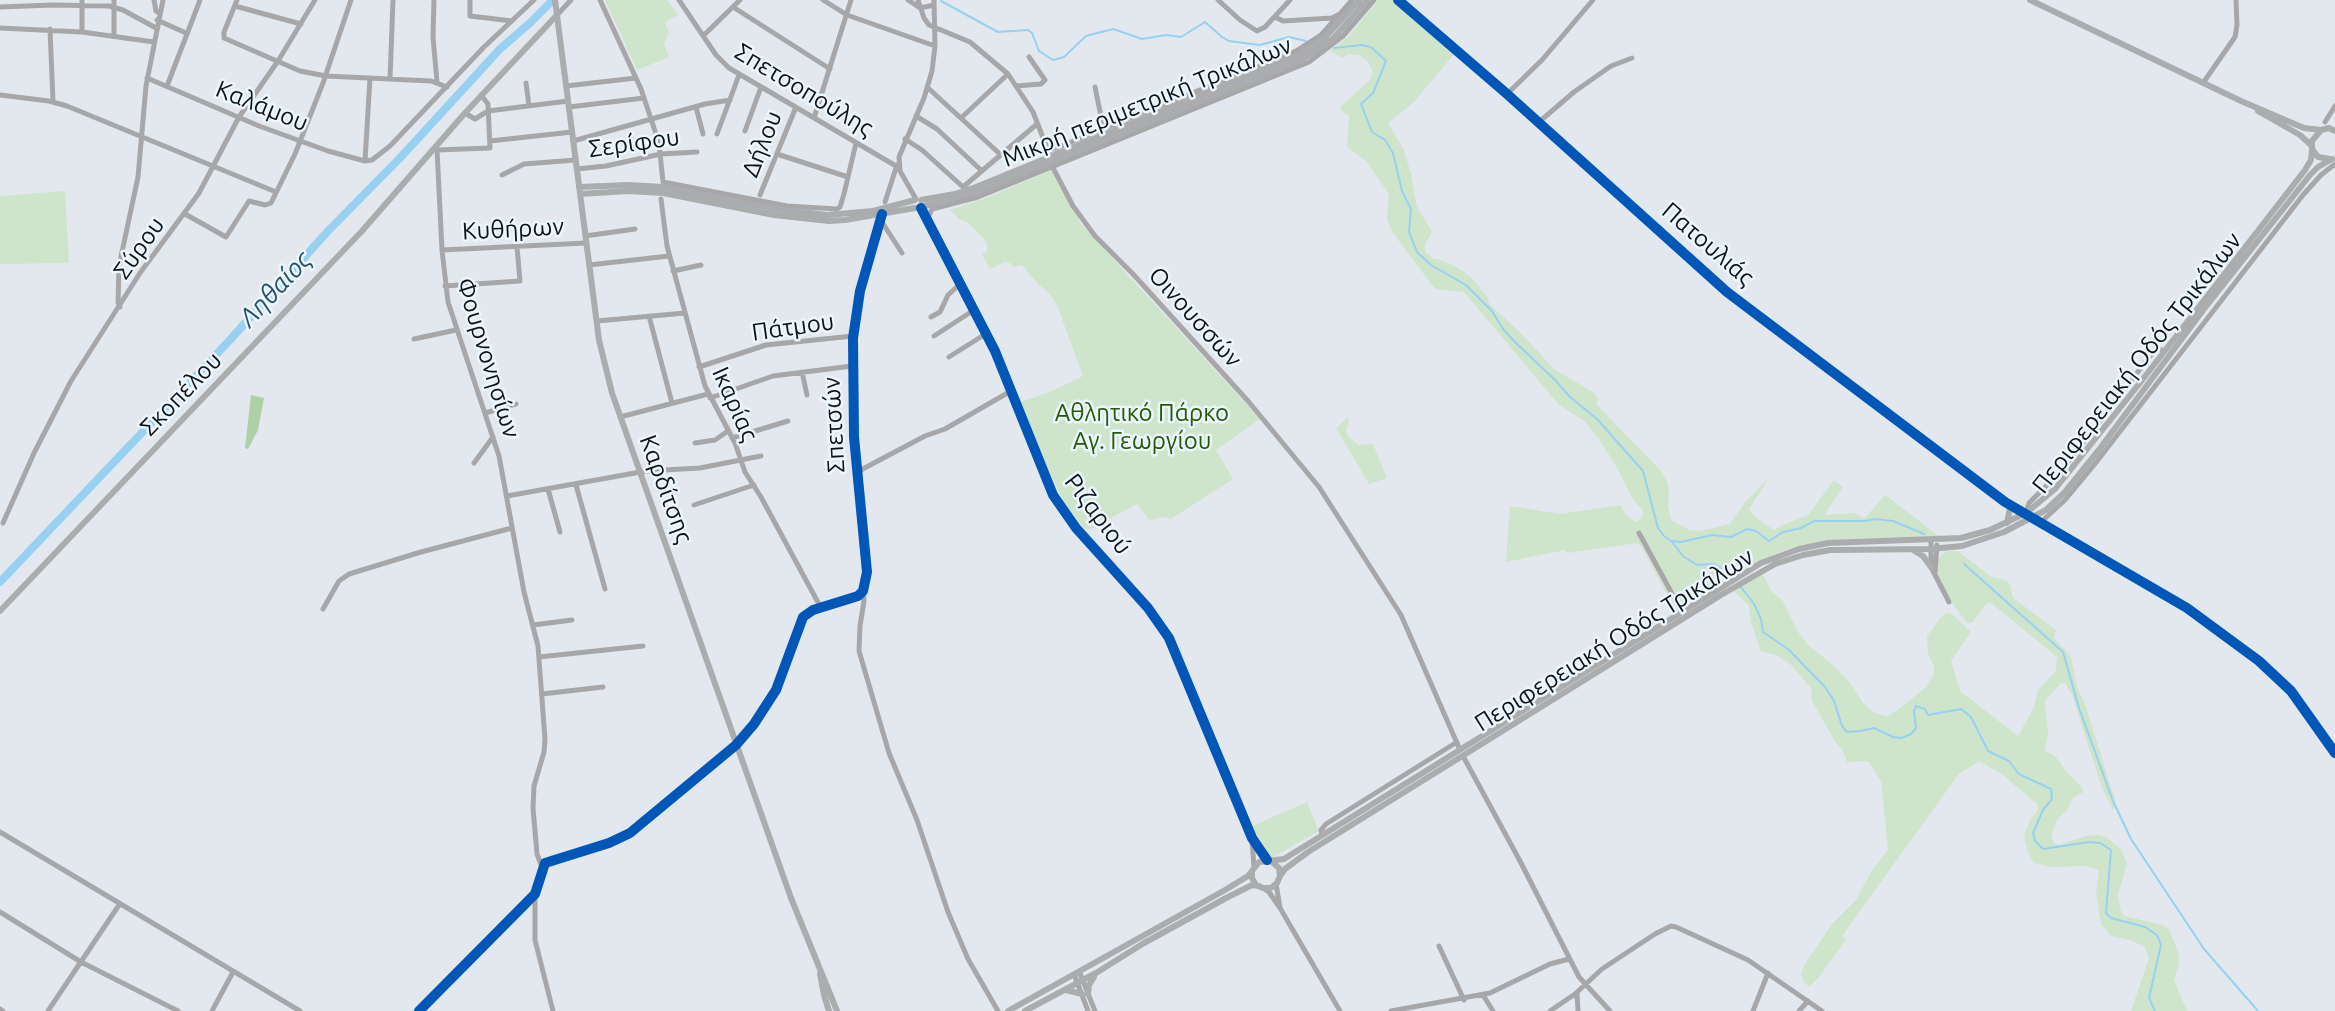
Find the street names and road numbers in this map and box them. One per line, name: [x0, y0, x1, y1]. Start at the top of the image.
street label: Μικρή περιμετρική Τρικάλων: [998, 31, 1296, 173]
street label: Σπετσοπούλης: [730, 37, 878, 143]
street label: Καλάμου: [212, 74, 312, 138]
street label: Δήλου: [736, 107, 788, 181]
street label: Σερίφου: [587, 122, 681, 164]
street label: Πατουλιάς: [1656, 196, 1760, 292]
street label: Σύρου: [107, 211, 171, 285]
street label: Κυθήρων: [461, 212, 565, 246]
street label: Περιφερειακή Οδός Τρικάλων: [2026, 227, 2248, 499]
street label: Οινουσσών: [1142, 261, 1248, 373]
street label: Φουρνονησίων: [450, 274, 526, 442]
street label: Πάτμου: [750, 307, 836, 347]
street label: Σκοπέλου: [134, 346, 228, 442]
street label: Ικαρίας: [706, 362, 764, 446]
street label: Σπετσών: [817, 376, 851, 474]
street label: Καρδίτσης: [633, 431, 699, 547]
street label: Ριζαριού: [1058, 468, 1138, 560]
street label: Περιφερειακή Οδός Τρικάλων: [1469, 542, 1759, 738]

